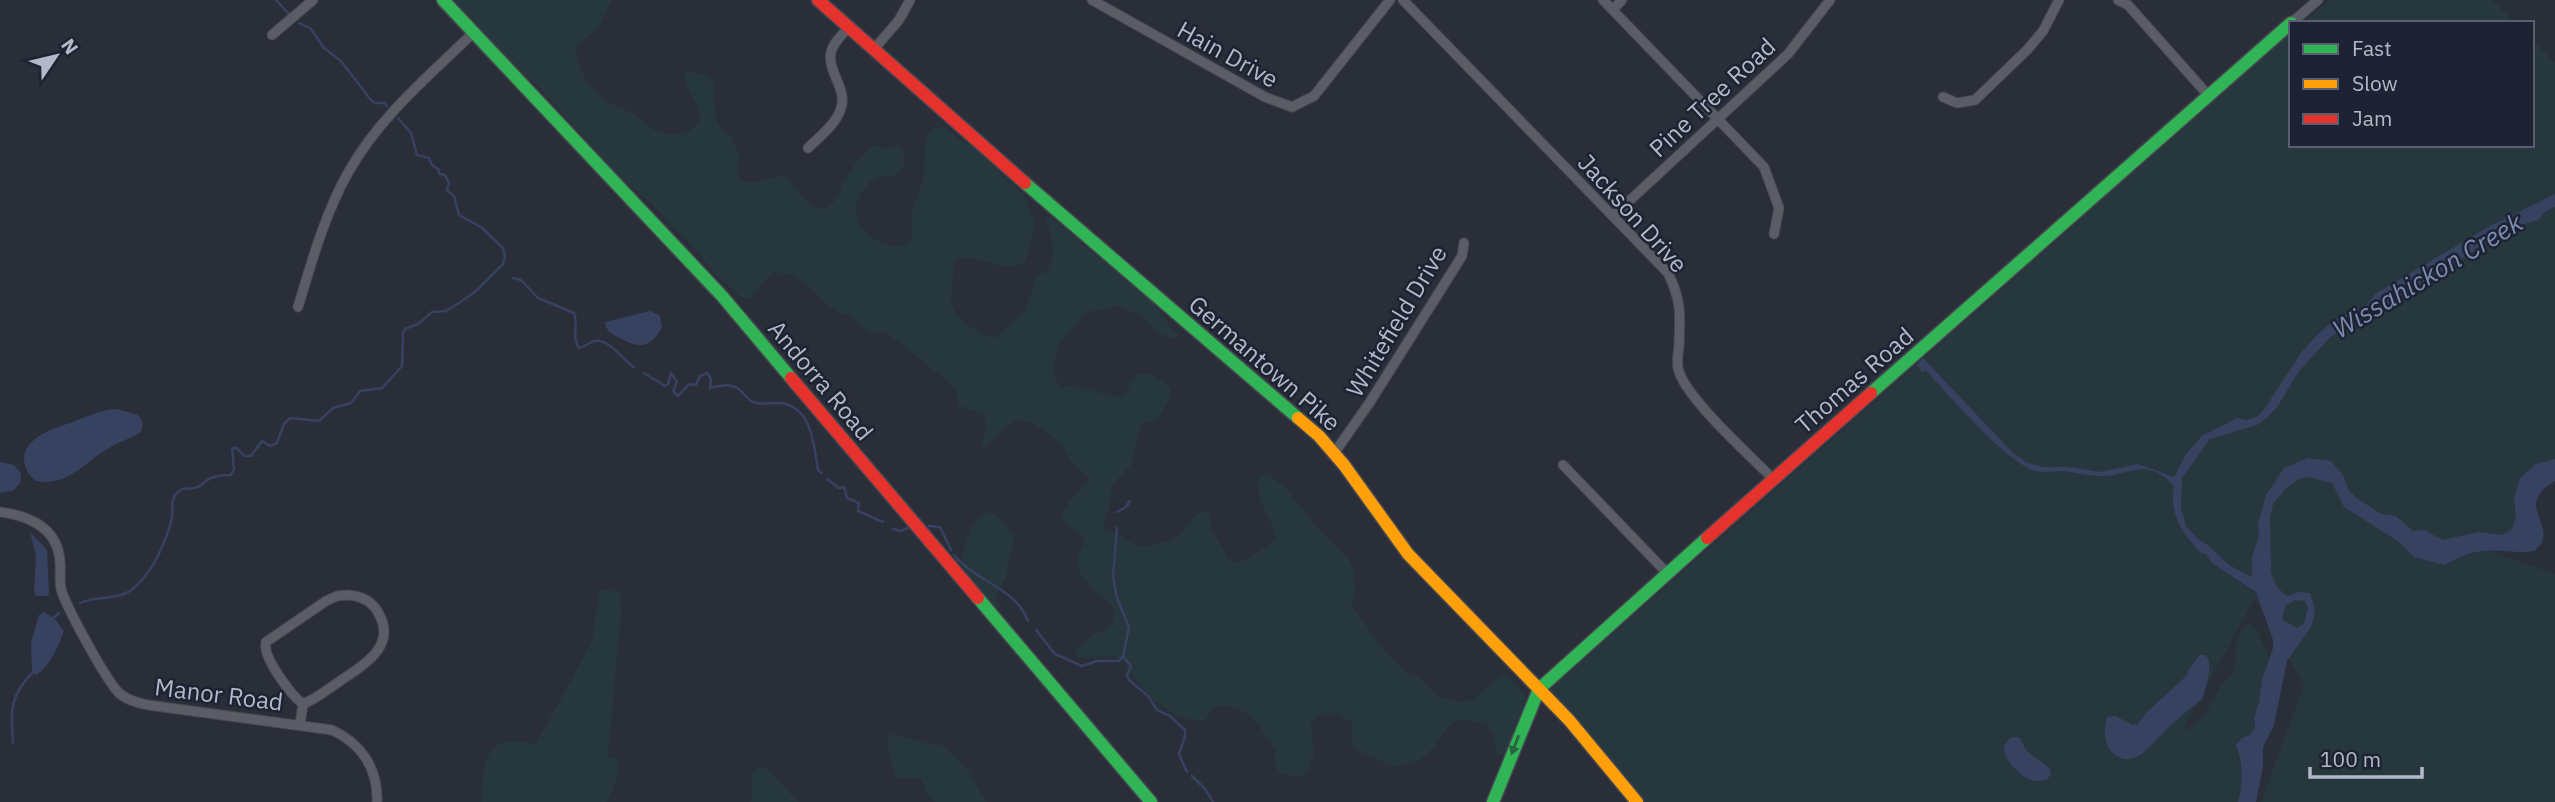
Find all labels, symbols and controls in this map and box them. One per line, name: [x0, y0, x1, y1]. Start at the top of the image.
street label: Hain Drive: [1172, 13, 1284, 95]
north arrow: [21, 21, 91, 91]
legend: [2289, 21, 2534, 147]
street label: Pine Tree Road: [1642, 30, 1782, 164]
text: N: [56, 34, 84, 59]
text: Fast: [2352, 34, 2392, 62]
text: Slow: [2352, 69, 2398, 97]
text: Jam: [2352, 104, 2392, 132]
street label: Jackson Drive: [1571, 147, 1695, 279]
water label: Wissahickon Creek: [2326, 205, 2529, 345]
street label: Whitefield Drive: [1338, 239, 1454, 403]
street label: Germantown Pike: [1182, 288, 1348, 438]
street label: Andorra Road: [761, 313, 881, 447]
street label: Thomas Road: [1788, 320, 1920, 440]
street label: Manor Road: [153, 670, 285, 718]
one-way arrow: [1510, 735, 1521, 756]
scale bar: [2310, 736, 2422, 780]
text: 100 m: [2320, 745, 2381, 773]

